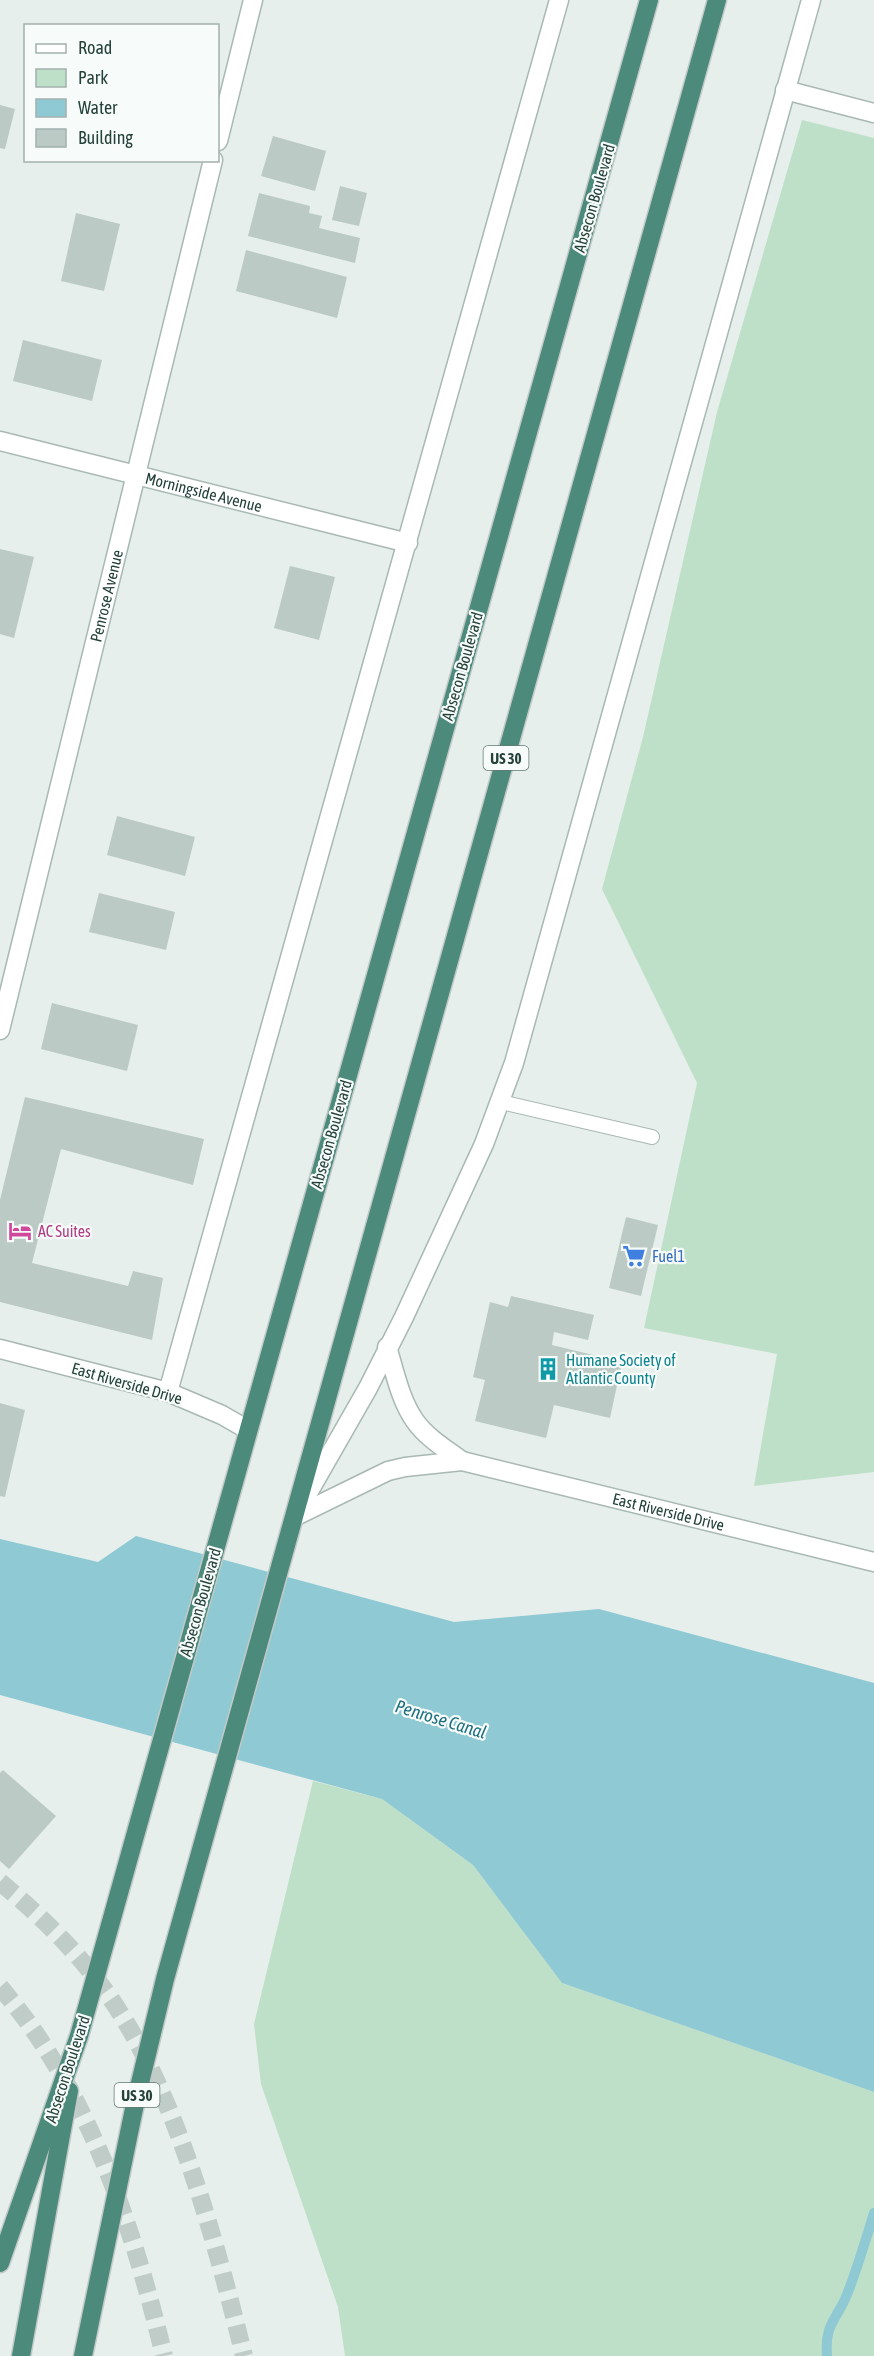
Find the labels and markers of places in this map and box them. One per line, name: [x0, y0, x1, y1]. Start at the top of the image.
hotel icon: AC Suites: [7, 1218, 33, 1244]
place label: AC Suites: [38, 1222, 91, 1240]
supermarket icon: Fuel1: [621, 1243, 647, 1269]
place label: Fuel1: [652, 1247, 685, 1265]
place label: Humane Society of Atlantic County: [566, 1351, 676, 1388]
building icon: Humane Society of Atlantic County: [535, 1356, 561, 1382]

